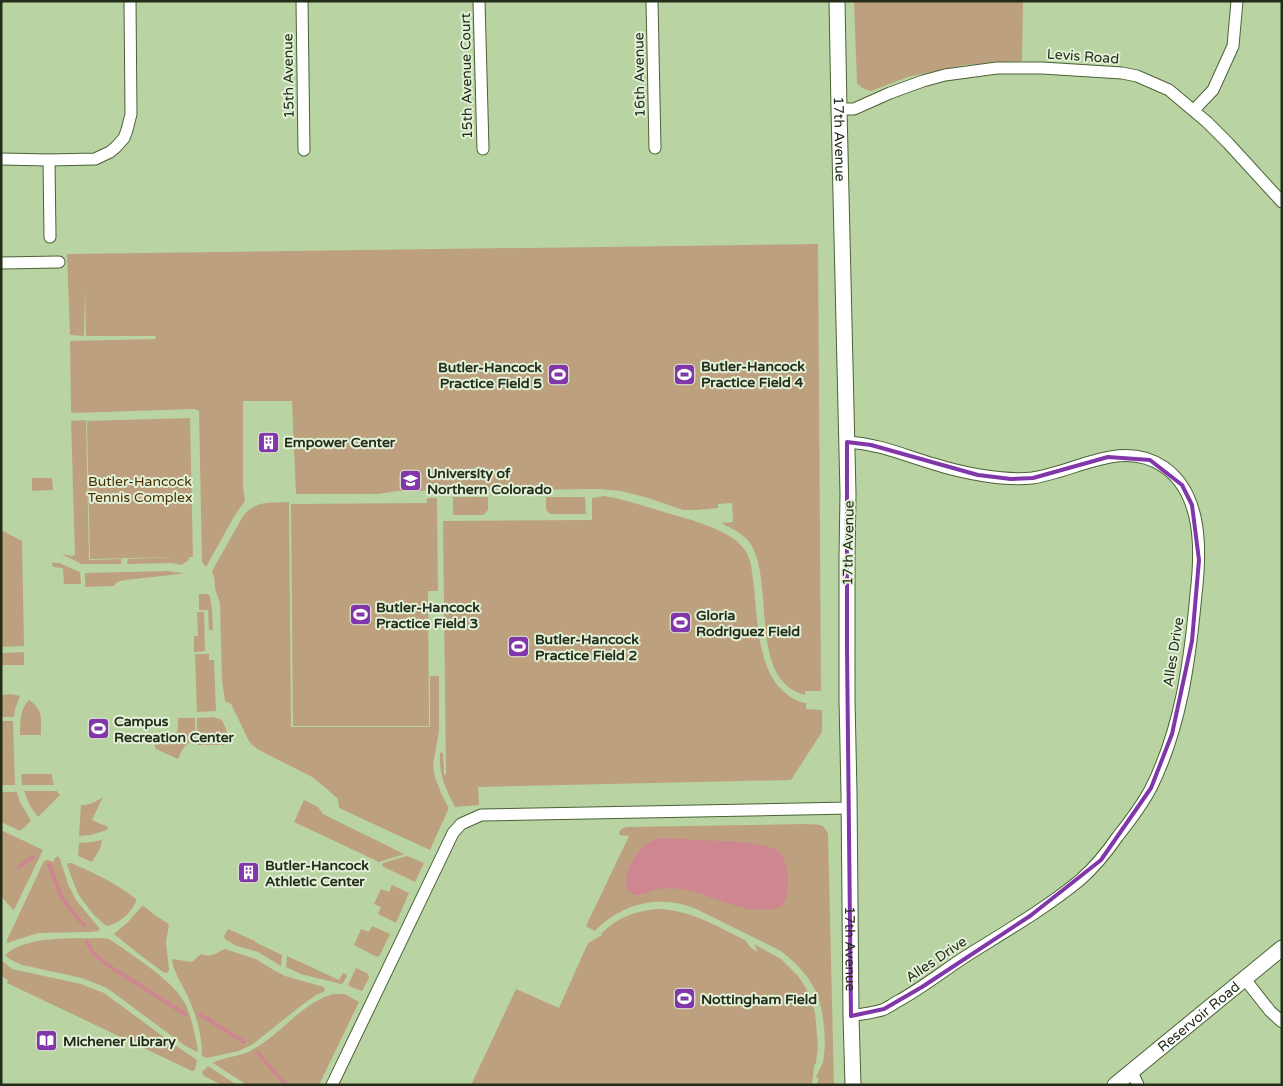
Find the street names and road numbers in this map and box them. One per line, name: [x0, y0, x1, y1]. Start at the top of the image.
street label: 15th Avenue Court: [457, 12, 476, 139]
street label: 16th Avenue: [630, 32, 649, 118]
street label: 15th Avenue: [279, 33, 298, 119]
street label: Levis Road: [1046, 45, 1120, 68]
street label: 17th Avenue: [830, 96, 849, 182]
street label: 17th Avenue: [839, 500, 858, 586]
street label: Alles Drive: [1160, 616, 1187, 688]
street label: 17th Avenue: [841, 906, 859, 992]
street label: Alles Drive: [902, 933, 970, 986]
street label: Reservoir Road: [1154, 978, 1243, 1056]

